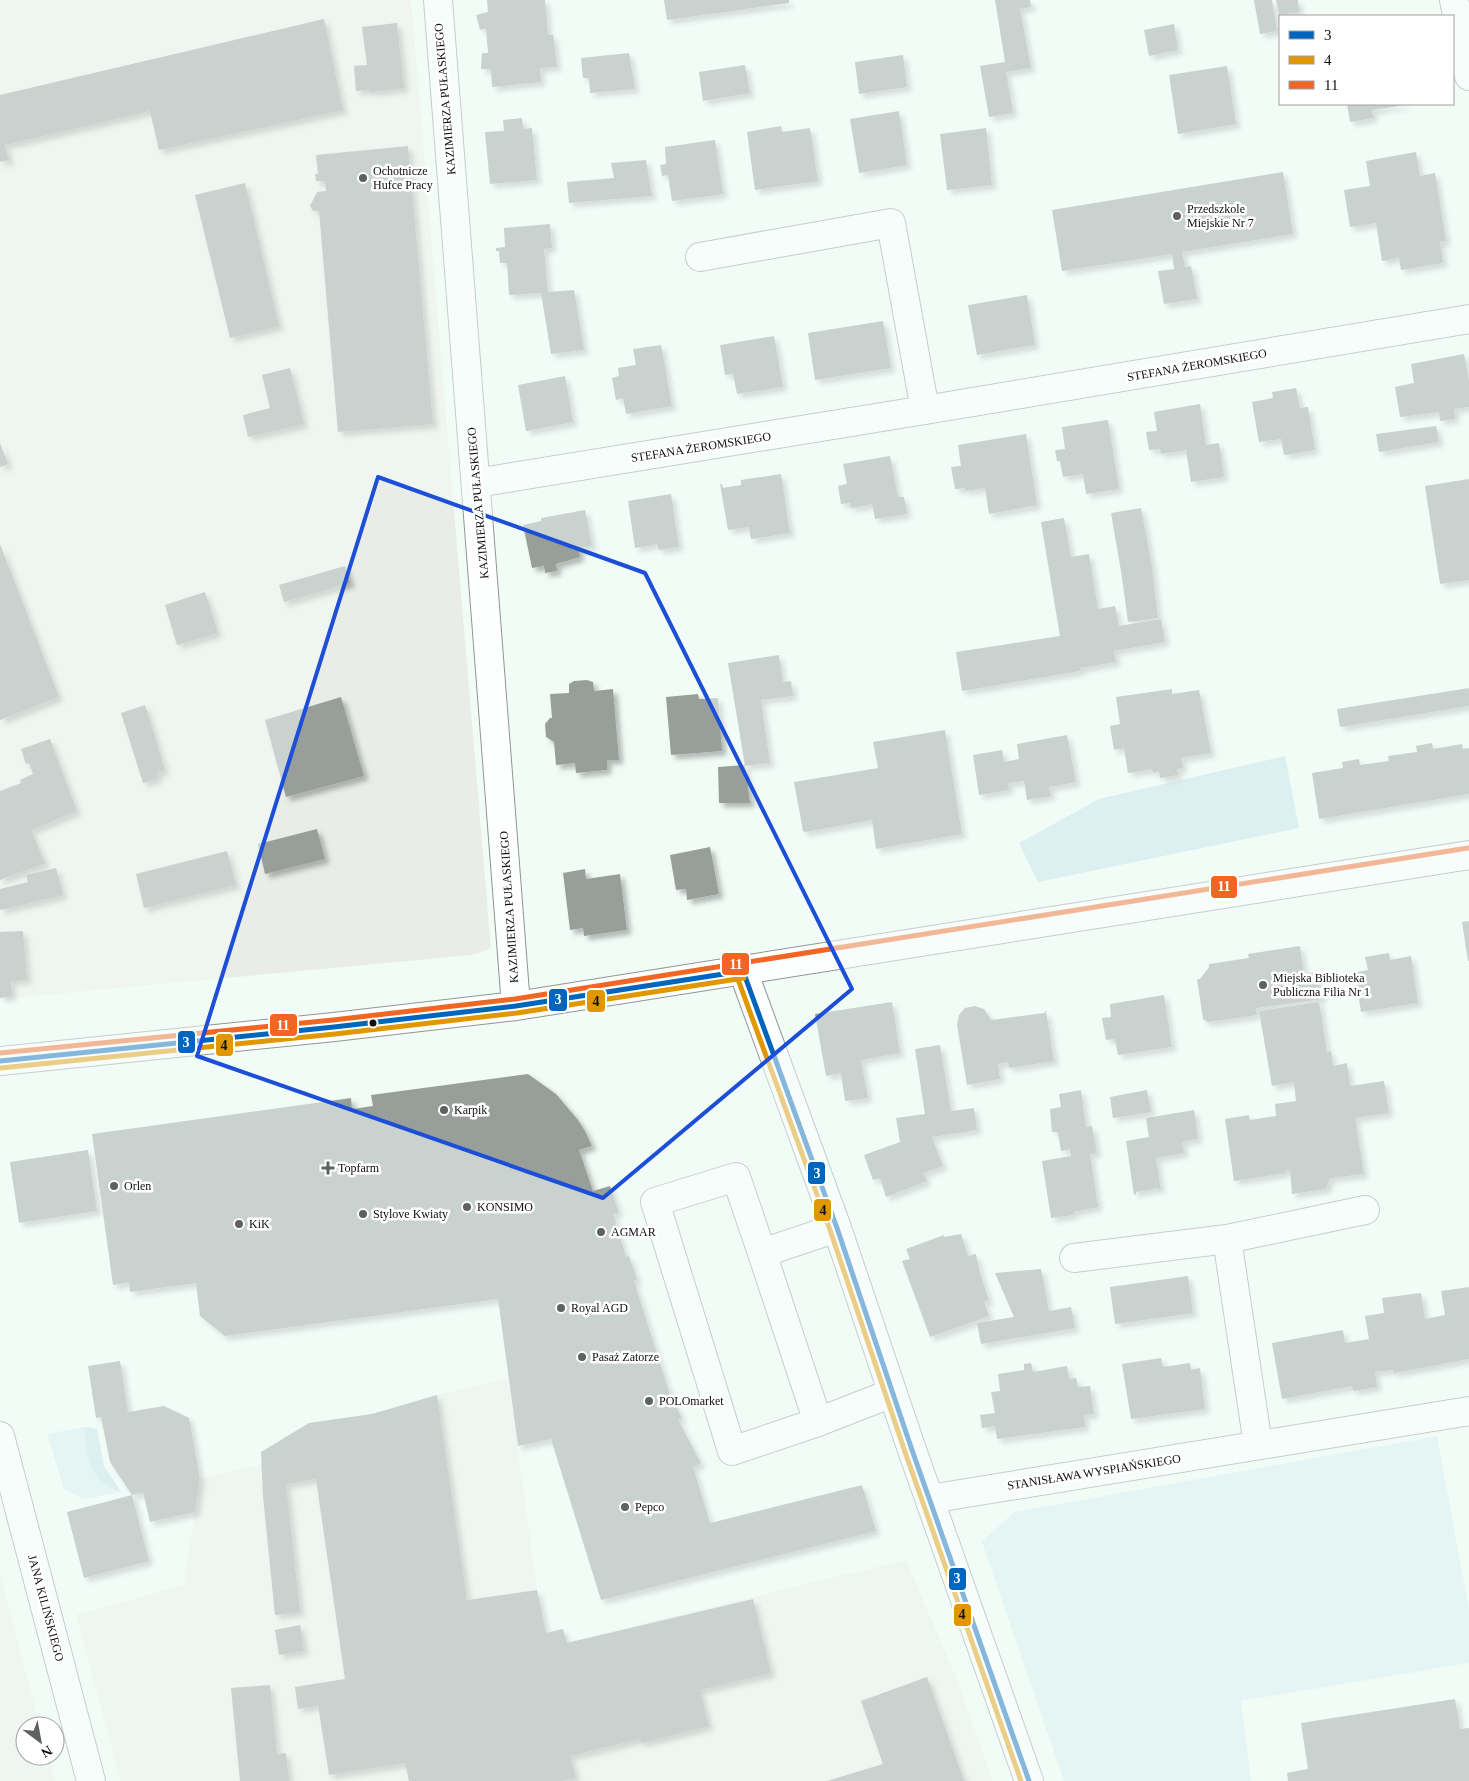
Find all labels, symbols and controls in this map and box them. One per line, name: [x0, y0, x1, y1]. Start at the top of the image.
legend: [1279, 15, 1454, 105]
street label: KAZIMIERZA PUŁASKIEGO: [431, 22, 459, 175]
text: 3: [1324, 27, 1332, 43]
text: 4: [1324, 52, 1332, 68]
text: 11: [1324, 77, 1338, 93]
place label: Ochotnicze Hufce Pracy: [373, 164, 433, 192]
marker: Ochotnicze Hufce Pracy: [357, 172, 369, 184]
place label: Przedszkole Miejskie Nr 7: [1187, 202, 1254, 230]
marker: Przedszkole Miejskie Nr 7: [1171, 210, 1183, 222]
street label: STEFANA ŻEROMSKIEGO: [1126, 346, 1268, 384]
street label: KAZIMIERZA PUŁASKIEGO: [464, 426, 492, 579]
street label: STEFANA ŻEROMSKIEGO: [630, 429, 772, 465]
street label: KAZIMIERZA PUŁASKIEGO: [497, 830, 521, 983]
line badge: 11: [1210, 875, 1238, 899]
text: 11: [1217, 879, 1231, 894]
line badge: 11: [721, 952, 750, 976]
text: 11: [729, 957, 743, 972]
place label: Miejska Biblioteka Publiczna Filia Nr 1: [1273, 971, 1370, 999]
marker: Miejska Biblioteka Publiczna Filia Nr 1: [1257, 979, 1269, 991]
line badge: 3: [548, 988, 568, 1012]
line badge: 4: [586, 989, 606, 1013]
text: 3: [555, 992, 562, 1007]
text: 4: [593, 994, 600, 1009]
line badge: 11: [269, 1013, 298, 1037]
text: 11: [276, 1018, 290, 1033]
unlabelled marker: [368, 1018, 378, 1028]
line badge: 3: [177, 1030, 196, 1054]
line badge: 4: [215, 1033, 234, 1057]
text: 3: [183, 1035, 190, 1050]
text: 4: [221, 1038, 228, 1053]
place label: Karpik: [454, 1103, 487, 1117]
marker: Karpik: [438, 1104, 450, 1116]
place label: Topfarm: [338, 1161, 380, 1175]
line badge: 3: [807, 1161, 826, 1185]
marker: Topfarm: [322, 1162, 334, 1174]
text: 3: [814, 1166, 821, 1181]
place label: Orlen: [124, 1179, 151, 1193]
marker: Orlen: [108, 1180, 120, 1192]
line badge: 4: [813, 1198, 832, 1222]
place label: KONSIMO: [477, 1200, 533, 1214]
marker: KONSIMO: [461, 1201, 473, 1213]
text: 4: [820, 1203, 827, 1218]
place label: Stylove Kwiaty: [373, 1207, 448, 1221]
marker: Stylove Kwiaty: [357, 1208, 369, 1220]
place label: KiK: [249, 1217, 270, 1231]
marker: KiK: [233, 1218, 245, 1230]
place label: AGMAR: [611, 1225, 656, 1239]
marker: AGMAR: [595, 1226, 607, 1238]
place label: Royal AGD: [571, 1301, 628, 1315]
marker: Royal AGD: [555, 1302, 567, 1314]
place label: Pasaż Zatorze: [592, 1350, 659, 1364]
marker: Pasaż Zatorze: [576, 1351, 588, 1363]
place label: POLOmarket: [659, 1394, 724, 1408]
marker: POLOmarket: [643, 1395, 655, 1407]
street label: STANISŁAWA WYSPIAŃSKIEGO: [1006, 1451, 1182, 1493]
place label: Pepco: [635, 1500, 664, 1514]
marker: Pepco: [619, 1501, 631, 1513]
street label: JANA KILIŃSKIEGO: [25, 1553, 67, 1663]
line badge: 3: [948, 1567, 967, 1591]
text: 3: [954, 1571, 961, 1586]
line badge: 4: [953, 1603, 972, 1627]
text: 4: [959, 1607, 966, 1622]
north arrow: [15, 1716, 65, 1766]
text: N: [38, 1743, 55, 1761]

